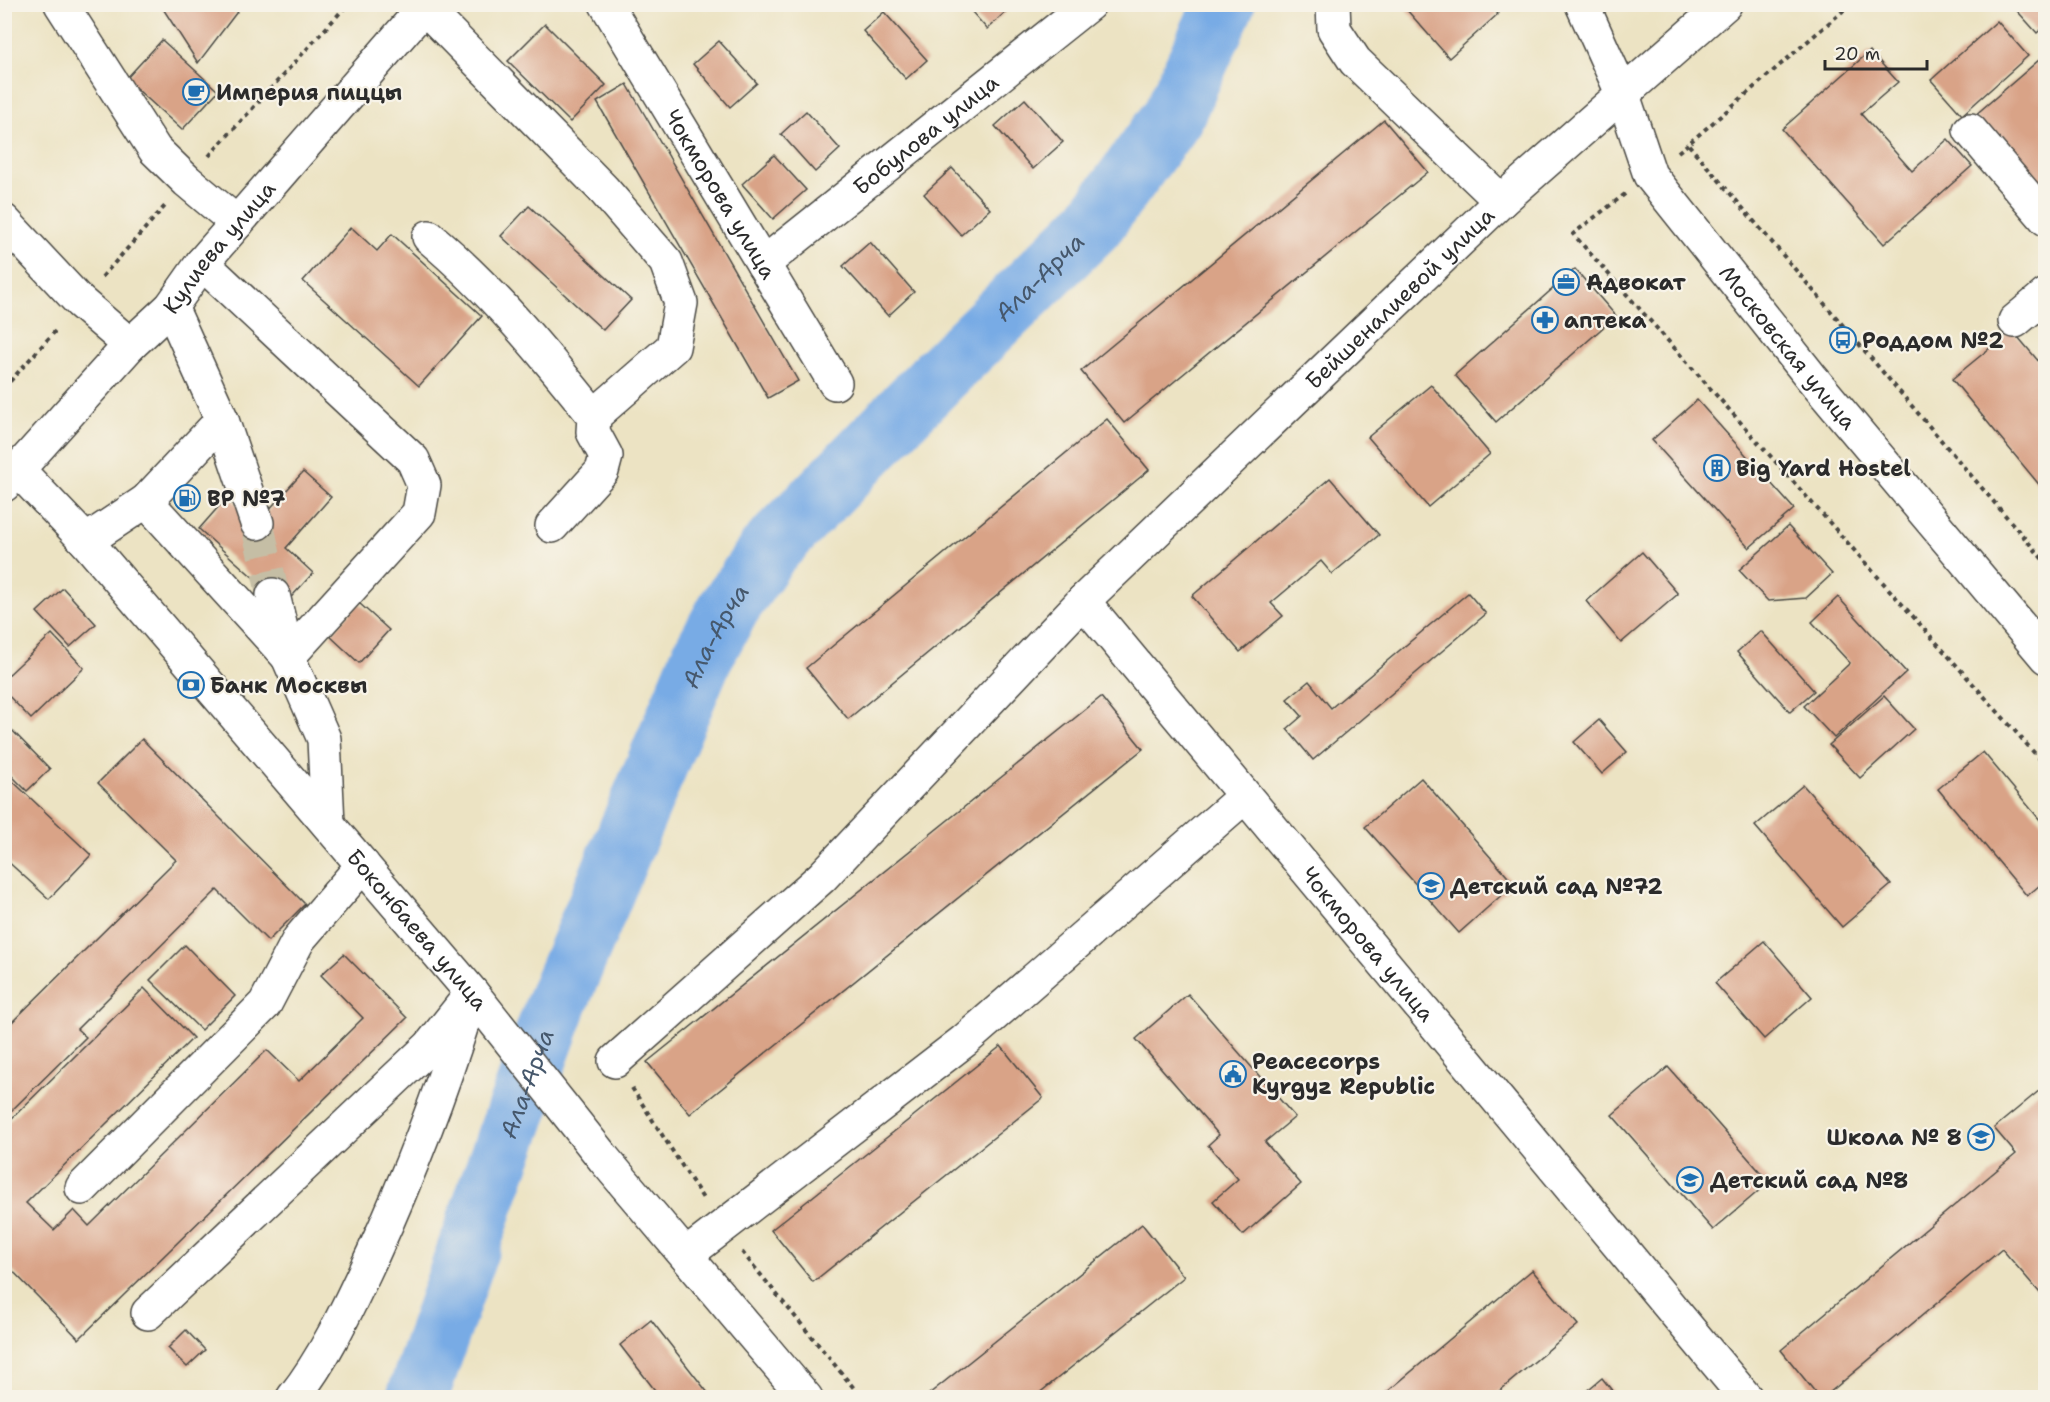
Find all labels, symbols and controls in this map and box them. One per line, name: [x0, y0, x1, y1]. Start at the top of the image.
scale bar: [1825, 33, 1927, 71]
text: 20 m: [1834, 42, 1880, 66]
street label: Бобулова улица: [847, 68, 1005, 202]
cafe icon: Империя пиццы: [181, 77, 211, 107]
place label: Империя пиццы: [216, 78, 402, 107]
street label: Чокморова улица: [658, 104, 783, 285]
street label: Кулиева улица: [157, 175, 282, 320]
street label: Бейшеналиевой улица: [1299, 201, 1501, 396]
water label: Ала-Арча: [988, 226, 1092, 329]
street label: Московская улица: [1712, 259, 1863, 436]
office icon: Адвокат: [1551, 267, 1581, 297]
place label: Адвокат: [1586, 268, 1686, 297]
pharmacy icon: аптека: [1530, 305, 1560, 335]
place label: аптека: [1564, 306, 1646, 335]
bus stop icon: Роддом №2: [1828, 325, 1858, 355]
place label: Роддом №2: [1862, 326, 2004, 355]
building icon: Big Yard Hostel: [1702, 453, 1732, 483]
place label: Big Yard Hostel: [1736, 454, 1911, 483]
fuel station icon: BP №7: [172, 483, 202, 513]
place label: BP №7: [207, 484, 285, 513]
water label: Ала-Арча: [675, 577, 757, 693]
bank icon: Банк Москвы: [176, 670, 206, 700]
place label: Банк Москвы: [210, 671, 367, 700]
street label: Боконбаева улица: [340, 843, 494, 1017]
street label: Чокморова улица: [1295, 861, 1441, 1028]
school or university icon: Детский сад №72: [1416, 871, 1446, 901]
place label: Детский сад №72: [1450, 872, 1663, 901]
water label: Ала-Арча: [493, 1025, 562, 1143]
place label: Peacecorps Kyrgyz Republic: [1252, 1047, 1435, 1101]
public building icon: Peacecorps Kyrgyz Republic: [1218, 1059, 1248, 1089]
school or university icon: Школа № 8: [1966, 1122, 1996, 1152]
place label: Школа № 8: [1826, 1123, 1962, 1152]
school or university icon: Детский сад №8: [1675, 1165, 1705, 1195]
place label: Детский сад №8: [1710, 1166, 1909, 1195]

